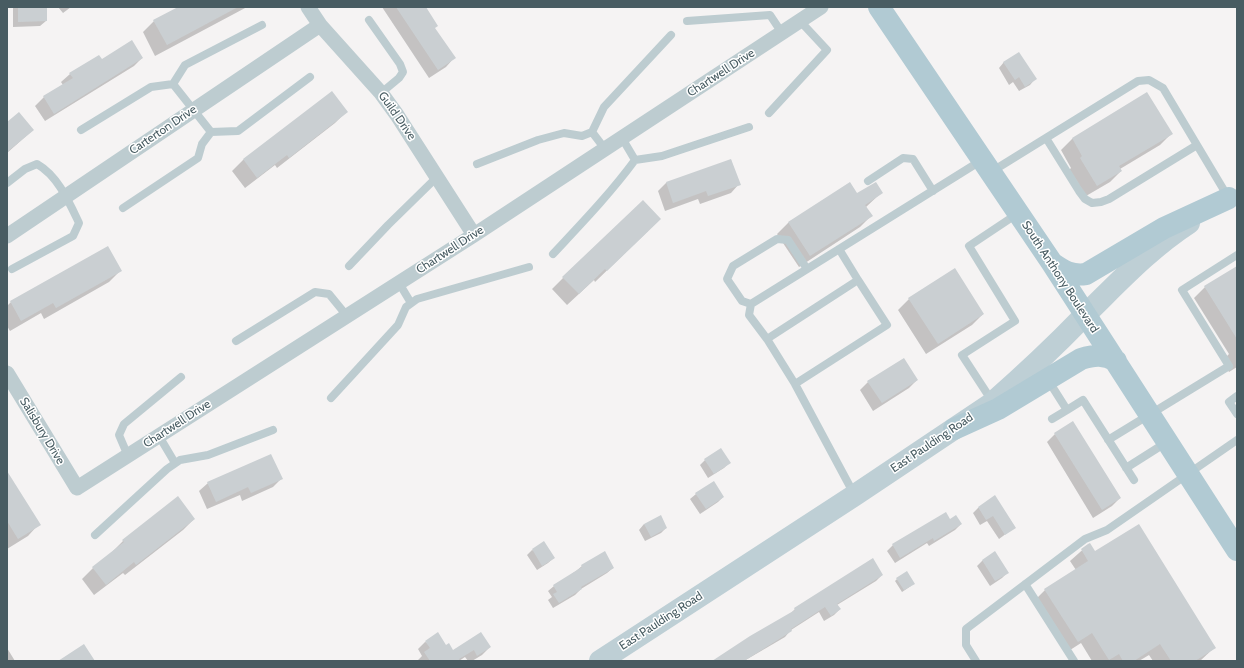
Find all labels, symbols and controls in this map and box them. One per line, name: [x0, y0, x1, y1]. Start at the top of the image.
street label: Chartwell Drive: [685, 46, 757, 100]
street label: Guild Drive: [375, 89, 419, 143]
street label: Carterton Drive: [127, 102, 199, 158]
street label: South Anthony Boulevard: [1018, 218, 1102, 336]
street label: Chartwell Drive: [414, 223, 486, 277]
street label: Salisbury Drive: [16, 395, 68, 467]
street label: Chartwell Drive: [141, 397, 213, 451]
street label: East Paulding Road: [888, 410, 976, 476]
street label: East Paulding Road: [617, 589, 705, 653]

